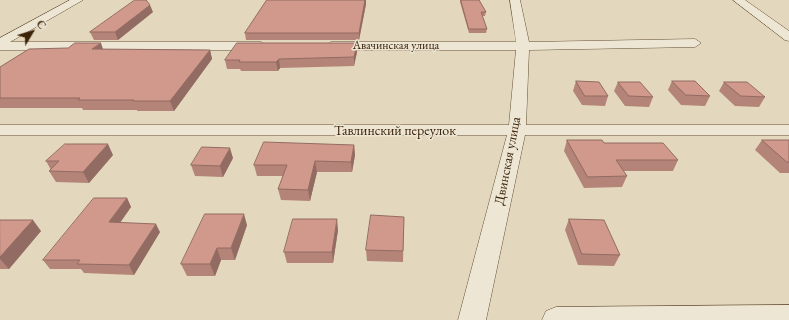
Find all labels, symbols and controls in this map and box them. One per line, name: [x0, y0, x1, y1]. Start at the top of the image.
north arrow: [12, 12, 52, 52]
text: С: [34, 17, 49, 32]
street label: Авачинская улица: [353, 39, 439, 53]
street label: Двинская улица: [491, 115, 525, 207]
street label: Тавлинский переулок: [334, 123, 456, 139]

